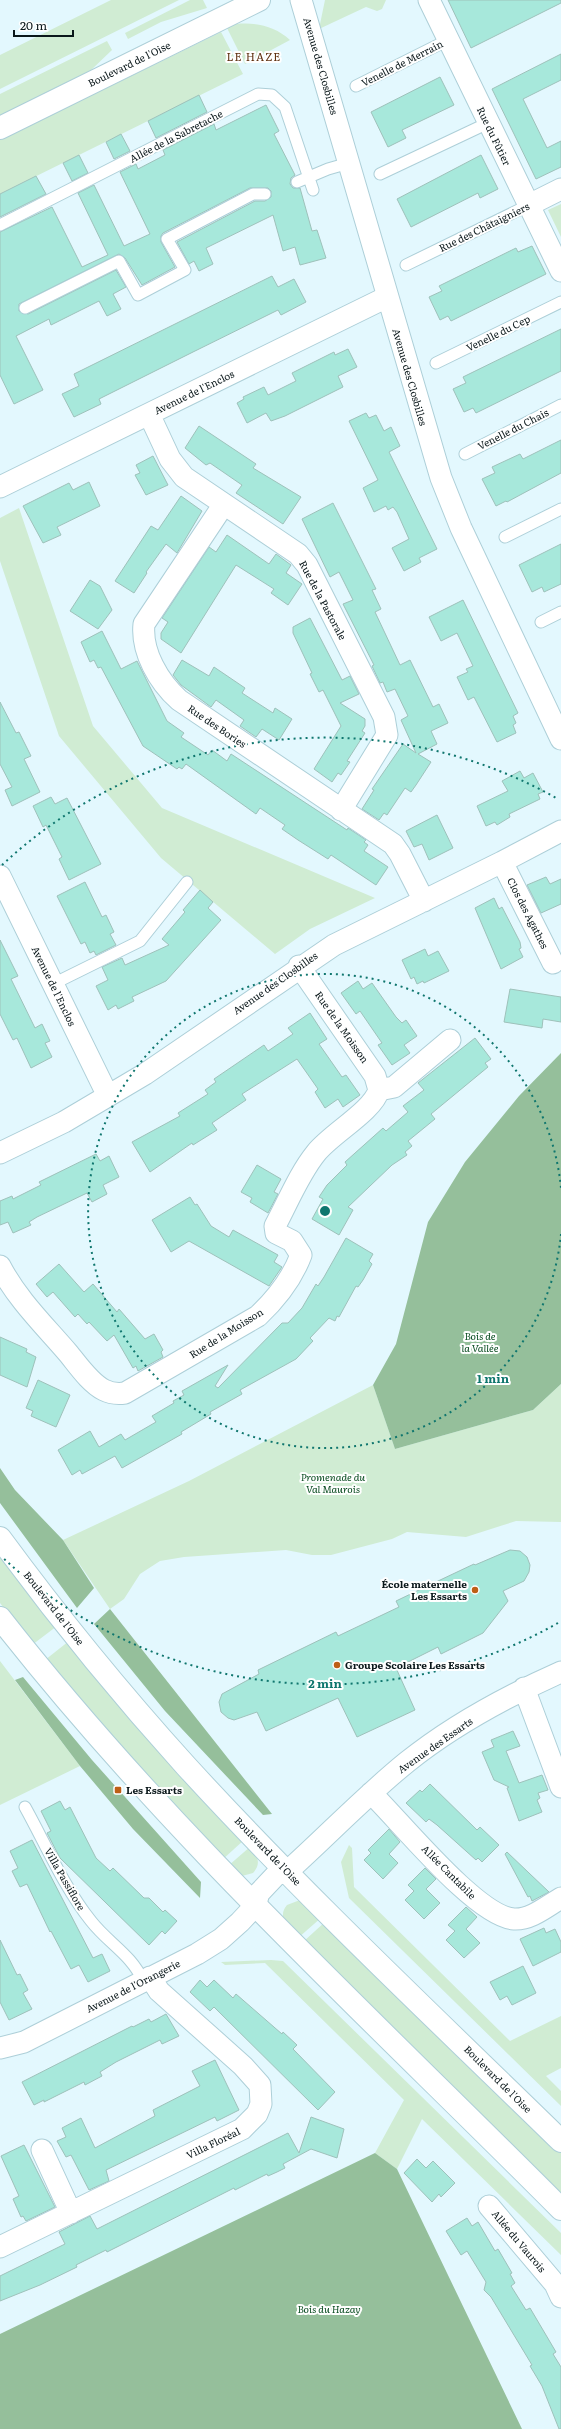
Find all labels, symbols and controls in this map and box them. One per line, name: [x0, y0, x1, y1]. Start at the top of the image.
scale bar: [14, 12, 73, 38]
text: 20 m: [20, 16, 47, 34]
street label: Avenue des Closbilles: [300, 16, 343, 117]
street label: Venelle de Merrain: [358, 35, 446, 90]
street label: Boulevard de l'Oise: [85, 37, 173, 90]
district label: LE HAZE: [227, 48, 281, 64]
street label: Rue du Fûtier: [474, 104, 515, 168]
street label: Allée de la Sabretache: [127, 106, 225, 166]
street label: Rue des Châtaigniers: [436, 198, 532, 255]
street label: Venelle du Cep: [463, 311, 532, 355]
street label: Avenue des Closbilles: [389, 327, 432, 428]
street label: Avenue de l'Enclos: [151, 365, 237, 417]
street label: Venelle du Chais: [475, 404, 551, 453]
street label: Rue de la Pastorale: [296, 557, 351, 642]
street label: Rue des Bories: [185, 700, 250, 751]
street label: Clos des Agathes: [504, 875, 553, 951]
street label: Avenue de l'Enclos: [29, 943, 81, 1029]
street label: Avenue des Closbilles: [229, 947, 321, 1018]
street label: Rue de la Moisson: [312, 988, 373, 1066]
centre of rings: [318, 1204, 332, 1218]
street label: Rue de la Moisson: [186, 1304, 266, 1361]
park label: Bois de la Vallée: [462, 1328, 499, 1355]
text: 1 min: [477, 1369, 510, 1387]
park label: Promenade du Val Maurois: [301, 1469, 365, 1496]
street label: Boulevard de l'Oise: [21, 1568, 88, 1648]
place label: École maternelle Les Essarts: [381, 1576, 467, 1603]
marker: École maternelle Les Essarts: [470, 1585, 480, 1595]
place label: Groupe Scolaire Les Essarts: [345, 1657, 485, 1672]
marker: Groupe Scolaire Les Essarts: [332, 1660, 342, 1670]
text: 2 min: [308, 1674, 342, 1692]
street label: Avenue des Essarts: [394, 1713, 476, 1776]
place label: Les Essarts: [126, 1782, 182, 1797]
marker: Les Essarts: [113, 1785, 123, 1795]
street label: Boulevard de l'Oise: [232, 1813, 305, 1888]
street label: Allée Cantabile: [419, 1841, 480, 1902]
street label: Villa Passiflore: [41, 1844, 90, 1913]
street label: Avenue de l'Orangerie: [83, 1955, 182, 2016]
street label: Boulevard de l'Oise: [461, 2041, 536, 2116]
street label: Villa Floréal: [183, 2123, 243, 2162]
street label: Allée du Vaurois: [489, 2206, 550, 2275]
park label: Bois du Hazay: [297, 2301, 361, 2316]

